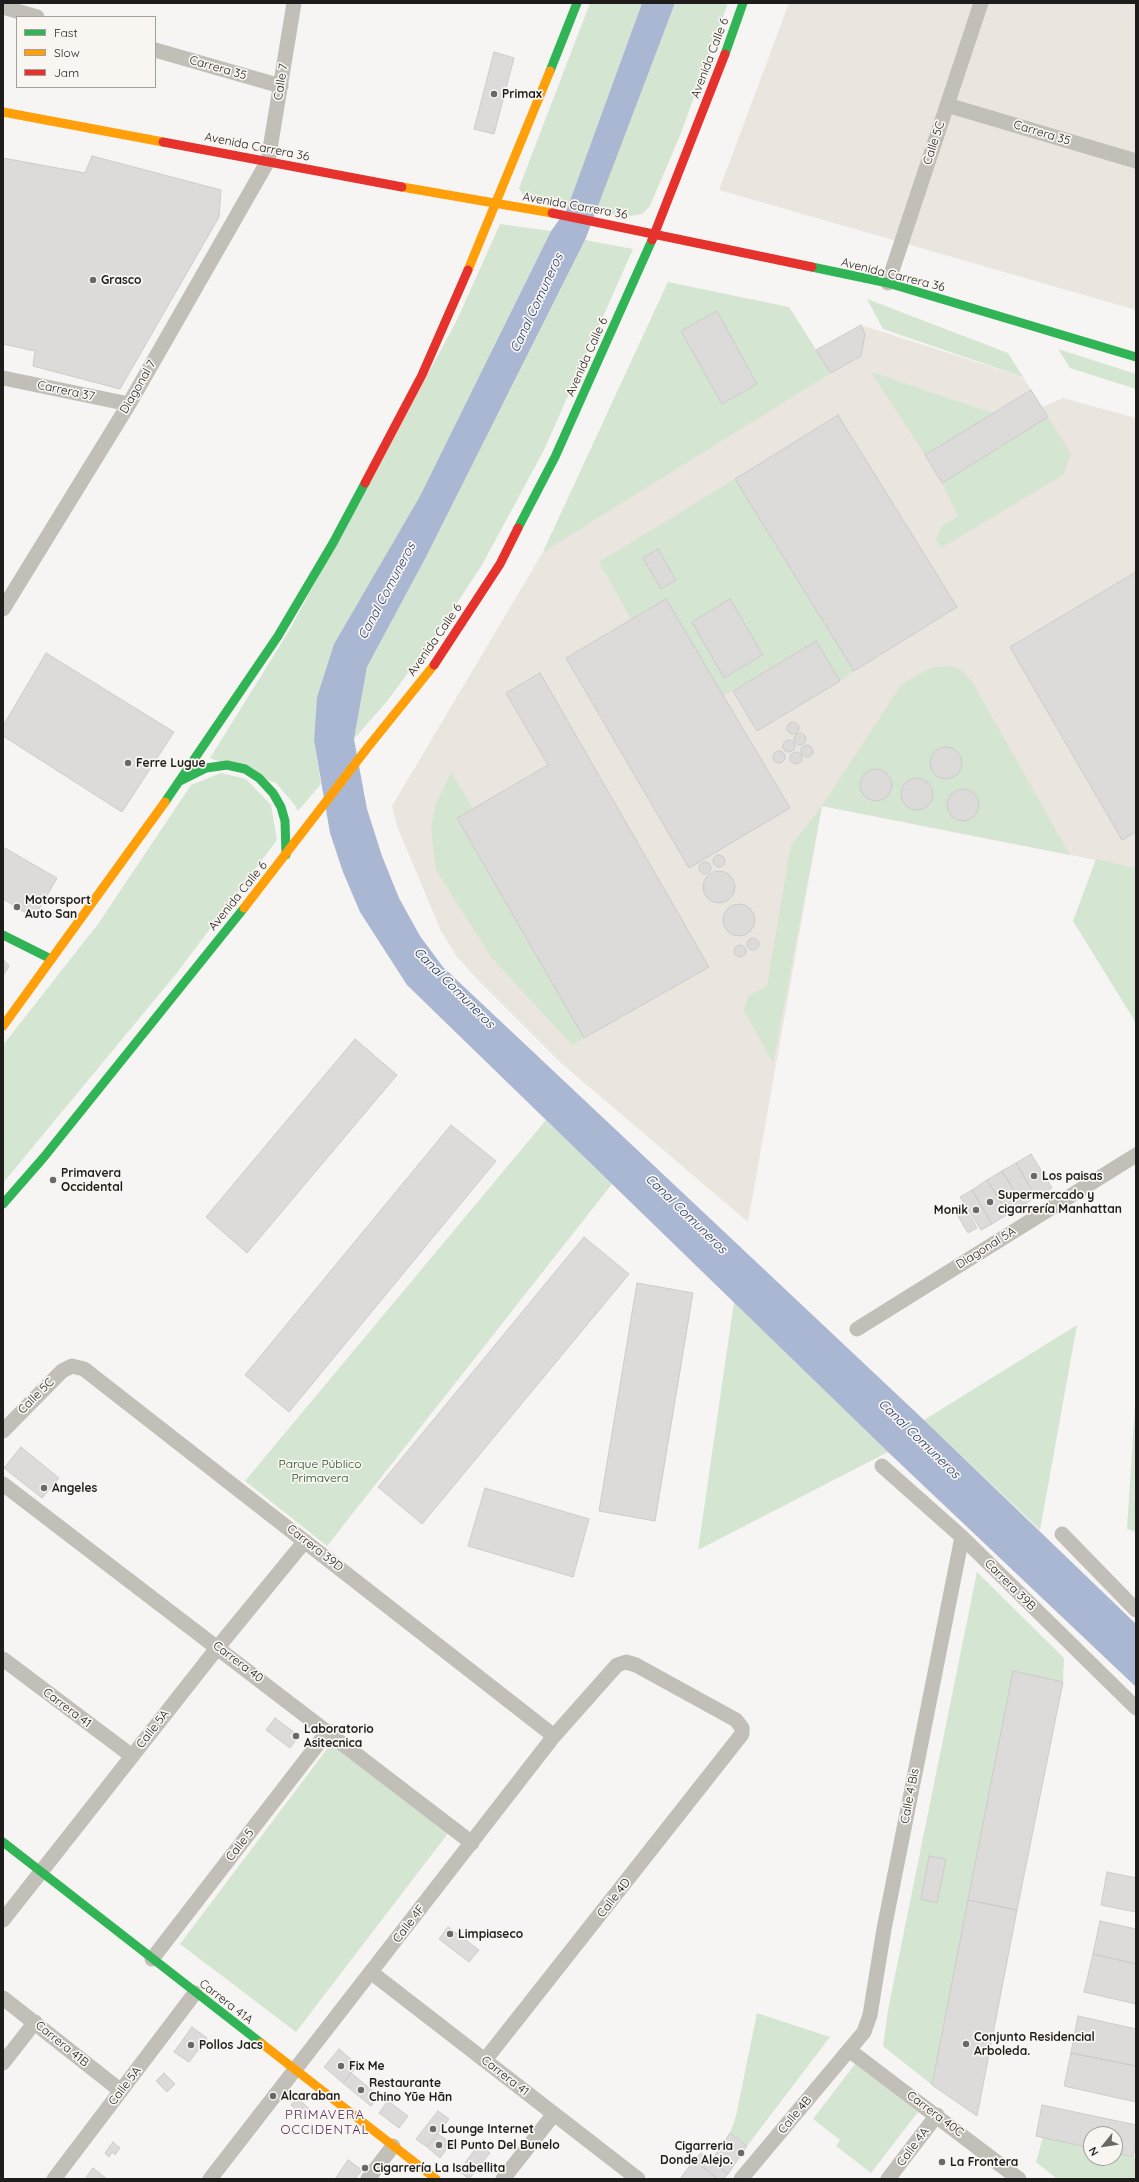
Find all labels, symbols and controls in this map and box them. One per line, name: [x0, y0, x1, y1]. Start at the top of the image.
legend: [16, 16, 156, 88]
street label: Avenida Calle 6: [688, 16, 732, 100]
text: Fast: [54, 25, 78, 40]
text: Slow: [54, 45, 80, 60]
street label: Carrera 35: [188, 53, 248, 83]
street label: Calle 7: [271, 63, 291, 101]
text: Jam: [54, 65, 79, 80]
place label: Primax: [502, 87, 542, 101]
marker: Primax: [489, 89, 499, 99]
street label: Carrera 35: [1012, 118, 1072, 148]
street label: Calle 5C: [920, 119, 948, 167]
street label: Avenida Carrera 36: [203, 130, 311, 164]
street label: Avenida Carrera 36: [521, 190, 629, 222]
water label: Canal Comuneros: [507, 251, 567, 355]
street label: Avenida Carrera 36: [840, 255, 946, 295]
place label: Grasco: [101, 273, 141, 287]
marker: Grasco: [88, 275, 98, 285]
street label: Avenida Calle 6: [563, 315, 611, 399]
street label: Diagonal 7: [117, 358, 159, 416]
street label: Carrera 37: [36, 378, 96, 404]
water label: Canal Comuneros: [355, 540, 419, 642]
street label: Avenida Calle 6: [405, 601, 465, 679]
place label: Ferre Lugue: [136, 756, 206, 770]
marker: Ferre Lugue: [123, 758, 133, 768]
street label: Avenida Calle 6: [206, 859, 270, 933]
place label: Motorsport Auto San: [25, 893, 91, 921]
marker: Motorsport Auto San: [12, 902, 22, 912]
water label: Canal Comuneros: [411, 945, 497, 1031]
place label: Primavera Occidental: [61, 1166, 123, 1194]
place label: Los paisas: [1042, 1169, 1102, 1183]
water label: Canal Comuneros: [642, 1171, 730, 1257]
marker: Los paisas: [1029, 1171, 1039, 1181]
marker: Primavera Occidental: [48, 1175, 58, 1185]
place label: Supermercado y cigarrería Manhattan: [998, 1188, 1122, 1216]
marker: Supermercado y cigarrería Manhattan: [985, 1197, 995, 1207]
place label: Monik: [934, 1203, 968, 1217]
marker: Monik: [971, 1205, 981, 1215]
street label: Diagonal 5A: [954, 1224, 1018, 1272]
street label: Calle 5C: [15, 1375, 57, 1417]
water label: Canal Comuneros: [875, 1396, 963, 1482]
park label: Parque Público Primavera: [279, 1457, 361, 1485]
place label: Angeles: [52, 1481, 97, 1495]
marker: Angeles: [39, 1483, 49, 1493]
street label: Carrera 39D: [284, 1522, 346, 1574]
street label: Carrera 39B: [981, 1556, 1039, 1614]
street label: Carrera 40: [210, 1638, 266, 1686]
street label: Carrera 41: [40, 1685, 94, 1731]
street label: Calle 5A: [134, 1707, 172, 1751]
place label: Laboratorio Asitecnica: [304, 1722, 374, 1750]
marker: Laboratorio Asitecnica: [291, 1731, 301, 1741]
street label: Calle 4 Bis: [898, 1767, 922, 1825]
street label: Calle 5: [223, 1826, 257, 1864]
street label: Calle 4D: [594, 1876, 634, 1920]
street label: Calle 4F: [390, 1902, 428, 1946]
place label: Limpiaseco: [458, 1927, 523, 1941]
marker: Limpiaseco: [445, 1929, 455, 1939]
street label: Carrera 41A: [196, 1977, 256, 2027]
street label: Carrera 41B: [32, 2018, 92, 2070]
place label: Conjunto Residencial Arboleda.: [974, 2030, 1095, 2058]
place label: Pollos Jacs: [199, 2038, 263, 2052]
marker: Conjunto Residencial Arboleda.: [961, 2039, 971, 2049]
marker: Pollos Jacs: [186, 2040, 196, 2050]
street label: Carrera 41: [478, 2053, 532, 2099]
place label: Fix Me: [349, 2059, 385, 2073]
marker: Fix Me: [336, 2061, 346, 2071]
street label: Calle 5A: [106, 2064, 144, 2108]
place label: Restaurante Chino Yūe Hān: [369, 2076, 452, 2104]
marker: Restaurante Chino Yūe Hān: [356, 2085, 366, 2095]
street label: Carrera 40C: [904, 2088, 966, 2140]
place label: Alcaraban: [281, 2089, 340, 2103]
marker: Alcaraban: [268, 2091, 278, 2101]
street label: Calle 4B: [775, 2093, 815, 2137]
district label: PRIMAVERA OCCIDENTAL: [281, 2107, 369, 2138]
place label: Lounge Internet: [441, 2122, 534, 2136]
marker: Lounge Internet: [428, 2124, 438, 2134]
street label: Calle 4A: [894, 2125, 932, 2169]
north arrow: [1083, 2126, 1123, 2166]
place label: El Punto Del Bunelo: [447, 2138, 560, 2152]
place label: Cigarreria Donde Alejo.: [660, 2139, 733, 2167]
marker: El Punto Del Bunelo: [434, 2140, 444, 2150]
text: N: [1085, 2144, 1102, 2159]
marker: Cigarreria Donde Alejo.: [736, 2148, 746, 2158]
place label: La Frontera: [950, 2155, 1018, 2169]
marker: La Frontera: [937, 2157, 947, 2167]
place label: Cigarrería La Isabellita: [373, 2161, 505, 2175]
marker: Cigarrería La Isabellita: [360, 2163, 370, 2173]

